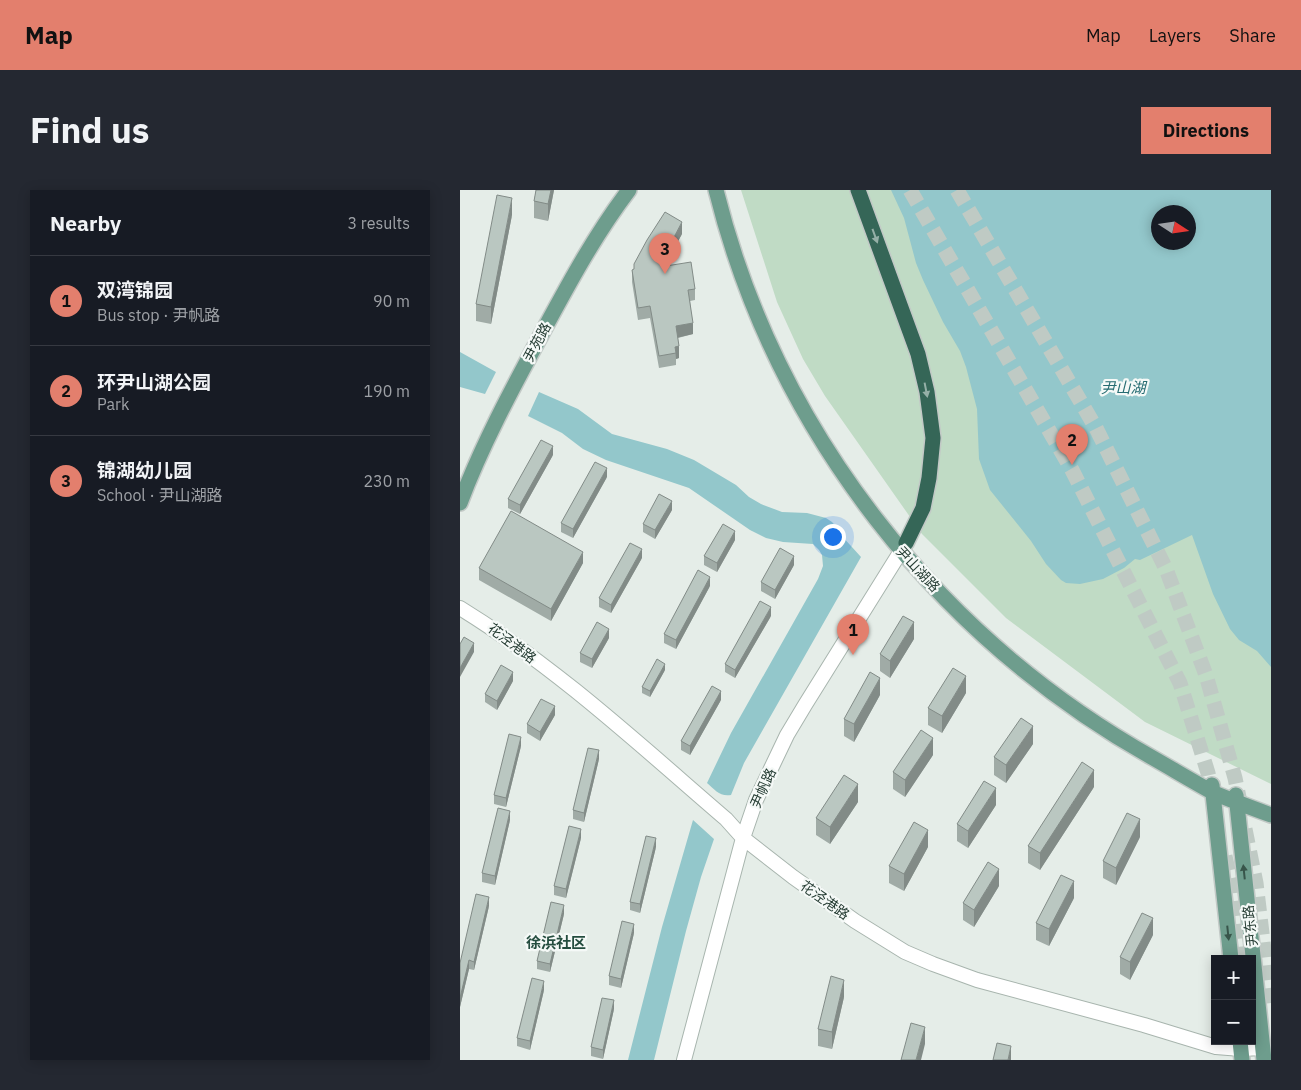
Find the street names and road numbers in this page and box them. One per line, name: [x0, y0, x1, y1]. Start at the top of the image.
street label: 尹苑路: [519, 319, 555, 365]
street label: 尹山湖路: [892, 542, 944, 596]
street label: 花泾港路: [484, 619, 540, 667]
street label: 尹帆路: [746, 765, 780, 811]
street label: 花泾港路: [797, 877, 853, 923]
street label: 尹东路: [1239, 904, 1261, 948]

